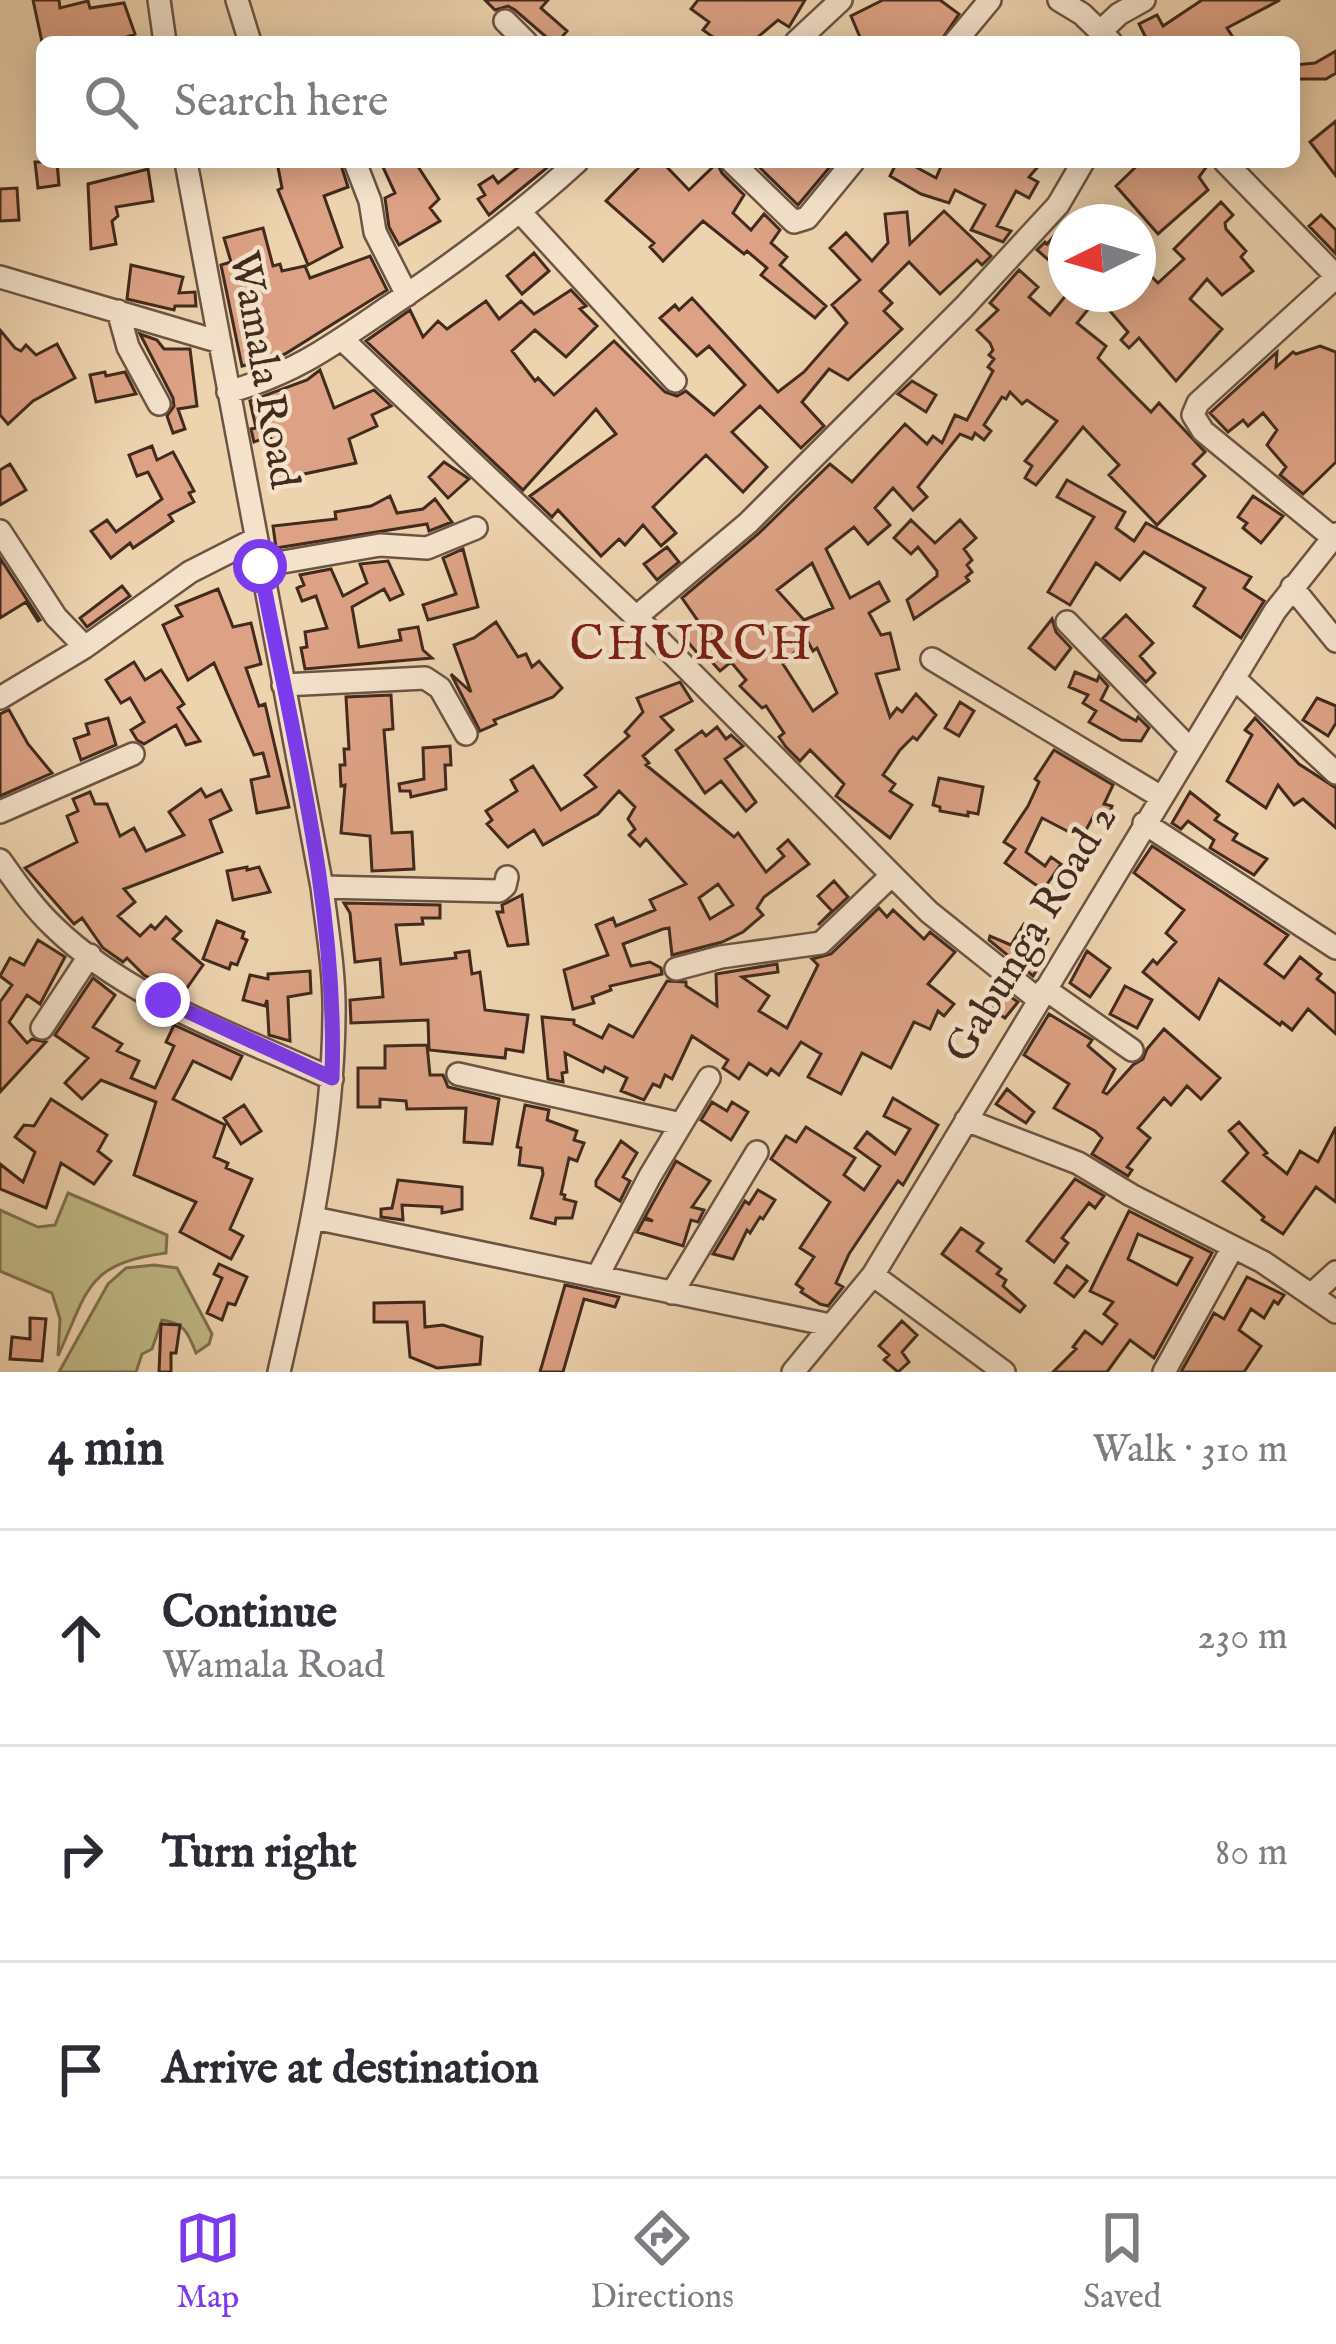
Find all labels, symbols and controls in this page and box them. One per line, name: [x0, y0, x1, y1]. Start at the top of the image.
search box: [36, 36, 1300, 168]
icon: search: [78, 69, 144, 135]
text: Search here: [174, 74, 388, 131]
north arrow: [1048, 204, 1156, 312]
street label: Wamala Road: [216, 247, 310, 493]
route start: [233, 539, 287, 593]
district label: CHURCH: [569, 616, 815, 676]
street label: Gabunga Road 2: [934, 795, 1130, 1073]
route end: [136, 973, 190, 1027]
text: 4 min: [48, 1418, 164, 1483]
text: Walk · 310 m: [1093, 1426, 1288, 1475]
text: Continue: [162, 1585, 337, 1642]
icon: ahead: [48, 1605, 114, 1671]
text: 230 m: [1197, 1613, 1288, 1662]
text: Wamala Road: [162, 1642, 385, 1691]
icon: right: [48, 1821, 114, 1887]
text: Turn right: [162, 1825, 357, 1882]
text: 80 m: [1215, 1829, 1288, 1878]
icon: arrive: [48, 2037, 114, 2103]
text: Arrive at destination: [162, 2041, 539, 2098]
tab: Map: [175, 2205, 241, 2319]
tab: Directions: [590, 2205, 734, 2319]
tab: Saved: [1083, 2205, 1161, 2319]

